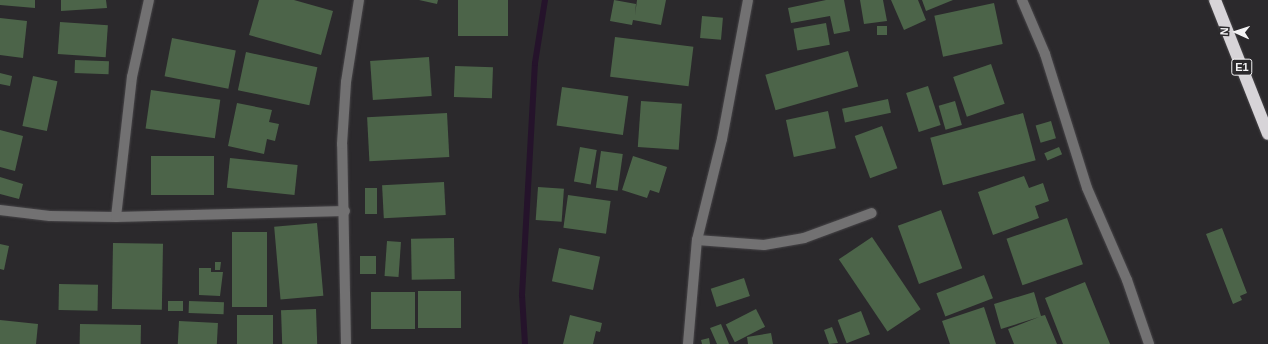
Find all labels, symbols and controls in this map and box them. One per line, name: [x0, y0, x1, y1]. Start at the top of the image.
north arrow: [1216, 12, 1256, 52]
text: N: [1218, 27, 1230, 36]
road number: E1: [1231, 58, 1253, 76]

